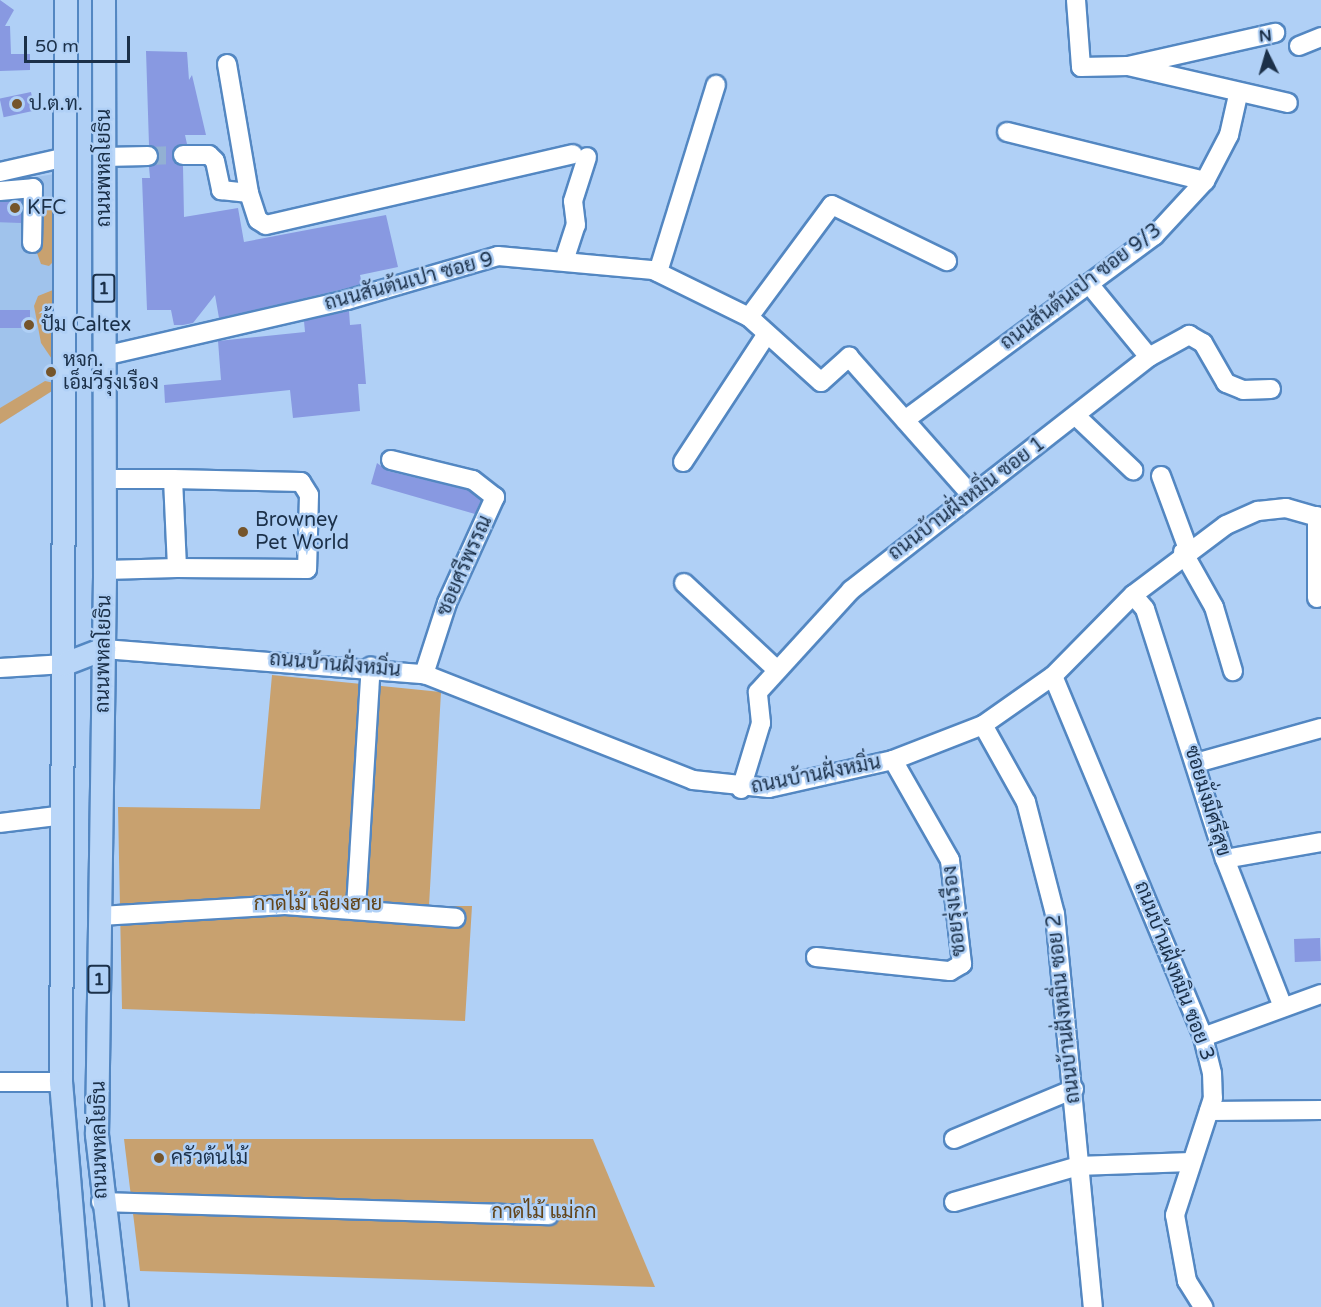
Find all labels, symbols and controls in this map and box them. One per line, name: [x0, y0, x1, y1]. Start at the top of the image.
scale bar: [27, 24, 134, 62]
north arrow: [1237, 24, 1297, 84]
text: N: [1258, 26, 1273, 47]
text: 50 m: [35, 35, 79, 57]
place label: ป.ต.ท.: [29, 92, 83, 116]
marker: ป.ต.ท.: [10, 97, 24, 111]
street label: ถนนพหลโยธิน: [92, 109, 116, 227]
place label: KFC: [27, 196, 66, 220]
marker: KFC: [8, 201, 22, 215]
street label: ถนนสันต้นเปา ซอย 9/3: [996, 219, 1166, 355]
street label: ถนนสันต้นเปา ซอย 9: [322, 248, 496, 316]
road number: 1: [92, 273, 116, 303]
place label: ปั้ม Caltex: [41, 313, 131, 337]
marker: ปั้ม Caltex: [22, 318, 36, 332]
place label: หจก. เอ็มวีรุ่งเรือง: [63, 348, 159, 395]
marker: หจก. เอ็มวีรุ่งเรือง: [44, 365, 58, 379]
street label: ถนนบ้านฝั่งหมิ่น ซอย 1: [884, 432, 1050, 566]
place label: Browney Pet World: [255, 508, 349, 555]
street label: ซอยศรีพรรณ: [432, 512, 498, 620]
marker: Browney Pet World: [236, 525, 250, 539]
street label: ถนนพหลโยธิน: [91, 595, 117, 713]
street label: ถนนบ้านฝั่งหมิ่น: [268, 647, 402, 683]
street label: ซอยมั่งมีศรีสุข: [1179, 743, 1235, 859]
street label: ถนนบ้านฝั่งหมิ่น: [749, 751, 883, 799]
street label: ซอยรุ่งเรือง: [938, 865, 972, 957]
street label: ถนนบ้านฝั่งหมิน ซอย 3: [1129, 878, 1219, 1064]
park label: กาดไม้ เจียงฮาย: [254, 892, 382, 916]
street label: ถนนบ้านฝั่งหมิ่น ซอย 2: [1042, 913, 1086, 1105]
road number: 1: [87, 964, 111, 994]
street label: ถนนพหลโยธิน: [87, 1081, 113, 1199]
place label: ครัวต้นไม้: [171, 1146, 248, 1170]
marker: ครัวต้นไม้: [152, 1151, 166, 1165]
park label: กาดไม้ แม่กก: [491, 1200, 597, 1224]

